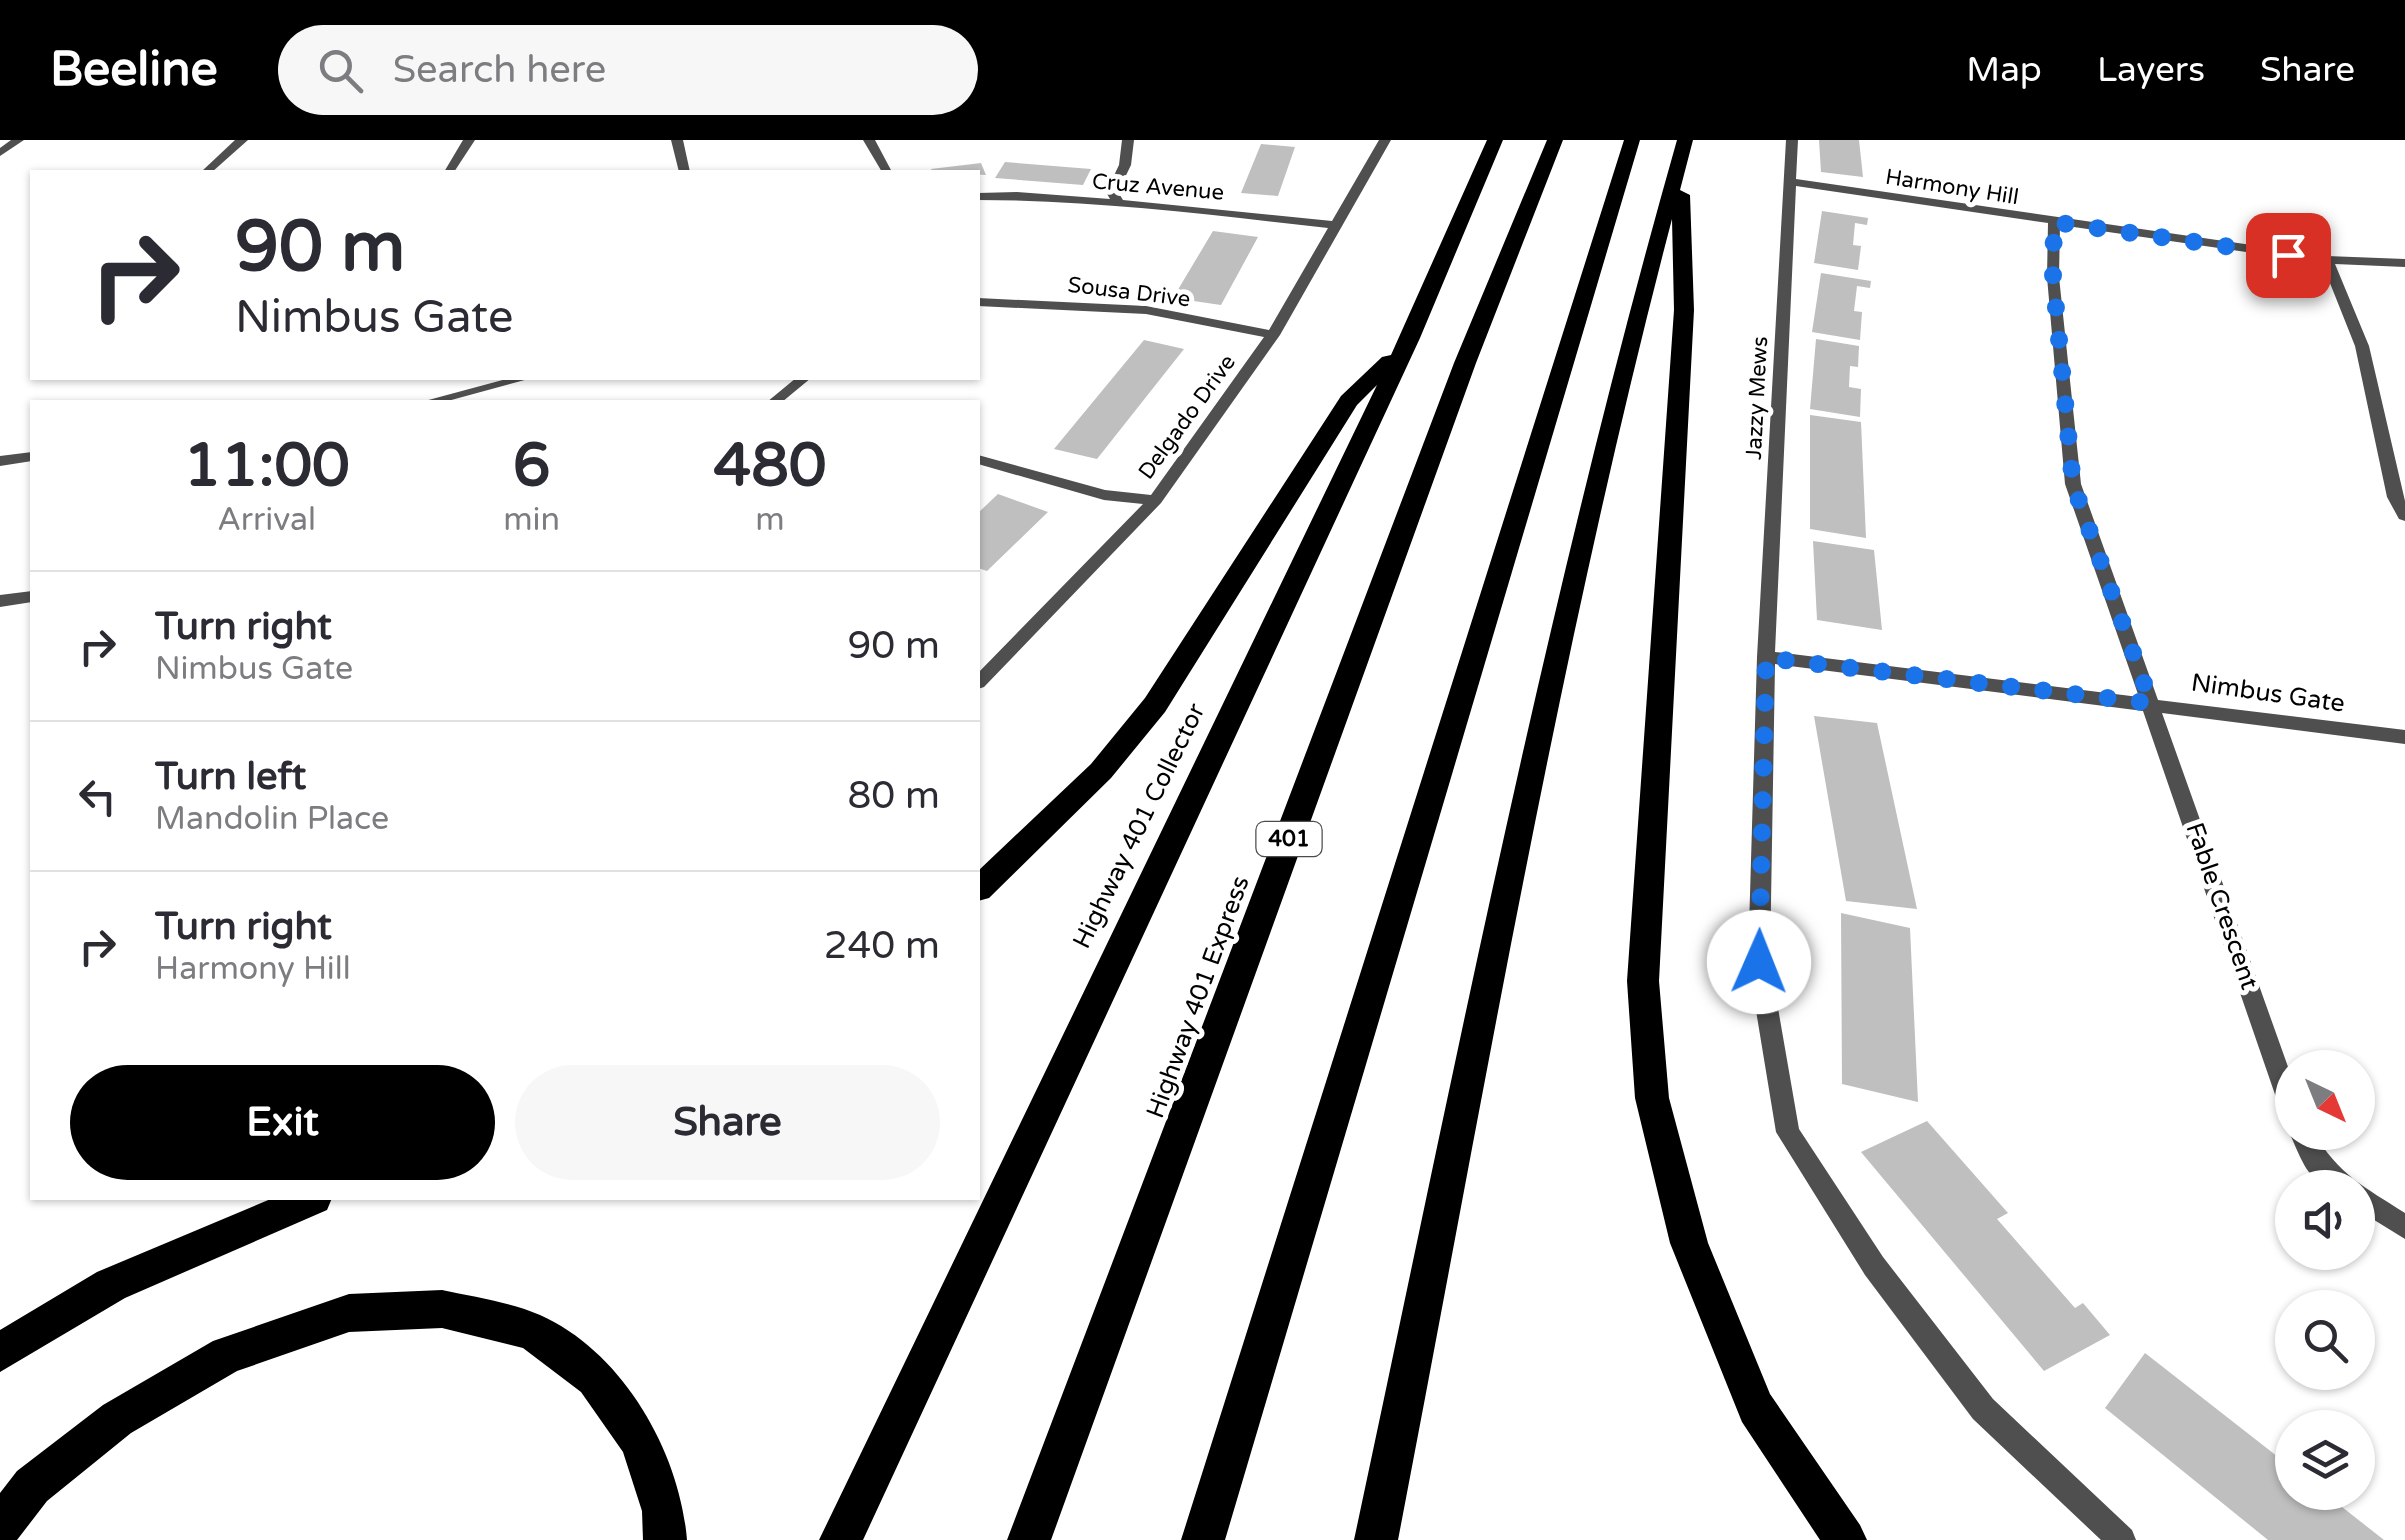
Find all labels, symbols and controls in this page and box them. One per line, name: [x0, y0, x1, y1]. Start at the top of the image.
search box: [278, 25, 978, 115]
text: Beeline: [50, 41, 218, 99]
icon: search: [313, 43, 368, 98]
text: Search here: [393, 47, 606, 93]
text: Map: [1966, 49, 2042, 91]
text: Layers: [2097, 49, 2205, 91]
text: Share: [2260, 49, 2355, 91]
street label: Harmony Hill: [1884, 164, 2020, 210]
street label: Cruz Avenue: [1091, 168, 1225, 206]
text: 90 m: [235, 206, 405, 290]
icon: right: [70, 210, 200, 340]
pin: [2246, 213, 2331, 298]
icon: arrive: [2261, 228, 2316, 283]
street label: Sousa Drive: [1066, 272, 1192, 312]
text: Nimbus Gate: [235, 291, 513, 345]
street label: Jazzy Mews: [1741, 336, 1773, 460]
street label: Delgado Drive: [1133, 350, 1241, 484]
text: 11:00: [183, 430, 350, 502]
text: 6: [513, 430, 550, 502]
text: 480: [713, 430, 827, 502]
text: Arrival: [217, 501, 316, 539]
text: min: [503, 501, 560, 539]
text: m: [755, 501, 785, 539]
text: Turn right: [155, 604, 332, 650]
icon: right: [70, 619, 125, 674]
text: 90 m: [848, 623, 940, 669]
text: Nimbus Gate: [155, 650, 353, 688]
street label: Nimbus Gate: [2189, 667, 2347, 719]
street label: Highway 401 Collector: [1067, 698, 1212, 953]
text: Turn left: [155, 754, 306, 800]
icon: left: [70, 769, 125, 824]
text: 80 m: [848, 773, 940, 819]
text: Mandolin Place: [155, 800, 389, 838]
street label: Fable Crescent: [2179, 819, 2265, 994]
road number: 401: [1256, 822, 1322, 856]
street label: Highway 401 Express: [1140, 872, 1256, 1122]
text: Turn right: [155, 904, 332, 950]
position arrow: [1707, 910, 1811, 1014]
icon: right: [70, 919, 125, 974]
text: 240 m: [824, 923, 940, 969]
text: Harmony Hill: [155, 950, 351, 988]
north arrow: [2275, 1050, 2375, 1150]
map controls: [2275, 1050, 2375, 1510]
button: Exit: [70, 1065, 495, 1180]
button: Share: [515, 1065, 940, 1180]
button: sound: [2275, 1170, 2375, 1270]
button: search: [2275, 1290, 2375, 1390]
button: layers: [2275, 1410, 2375, 1510]

